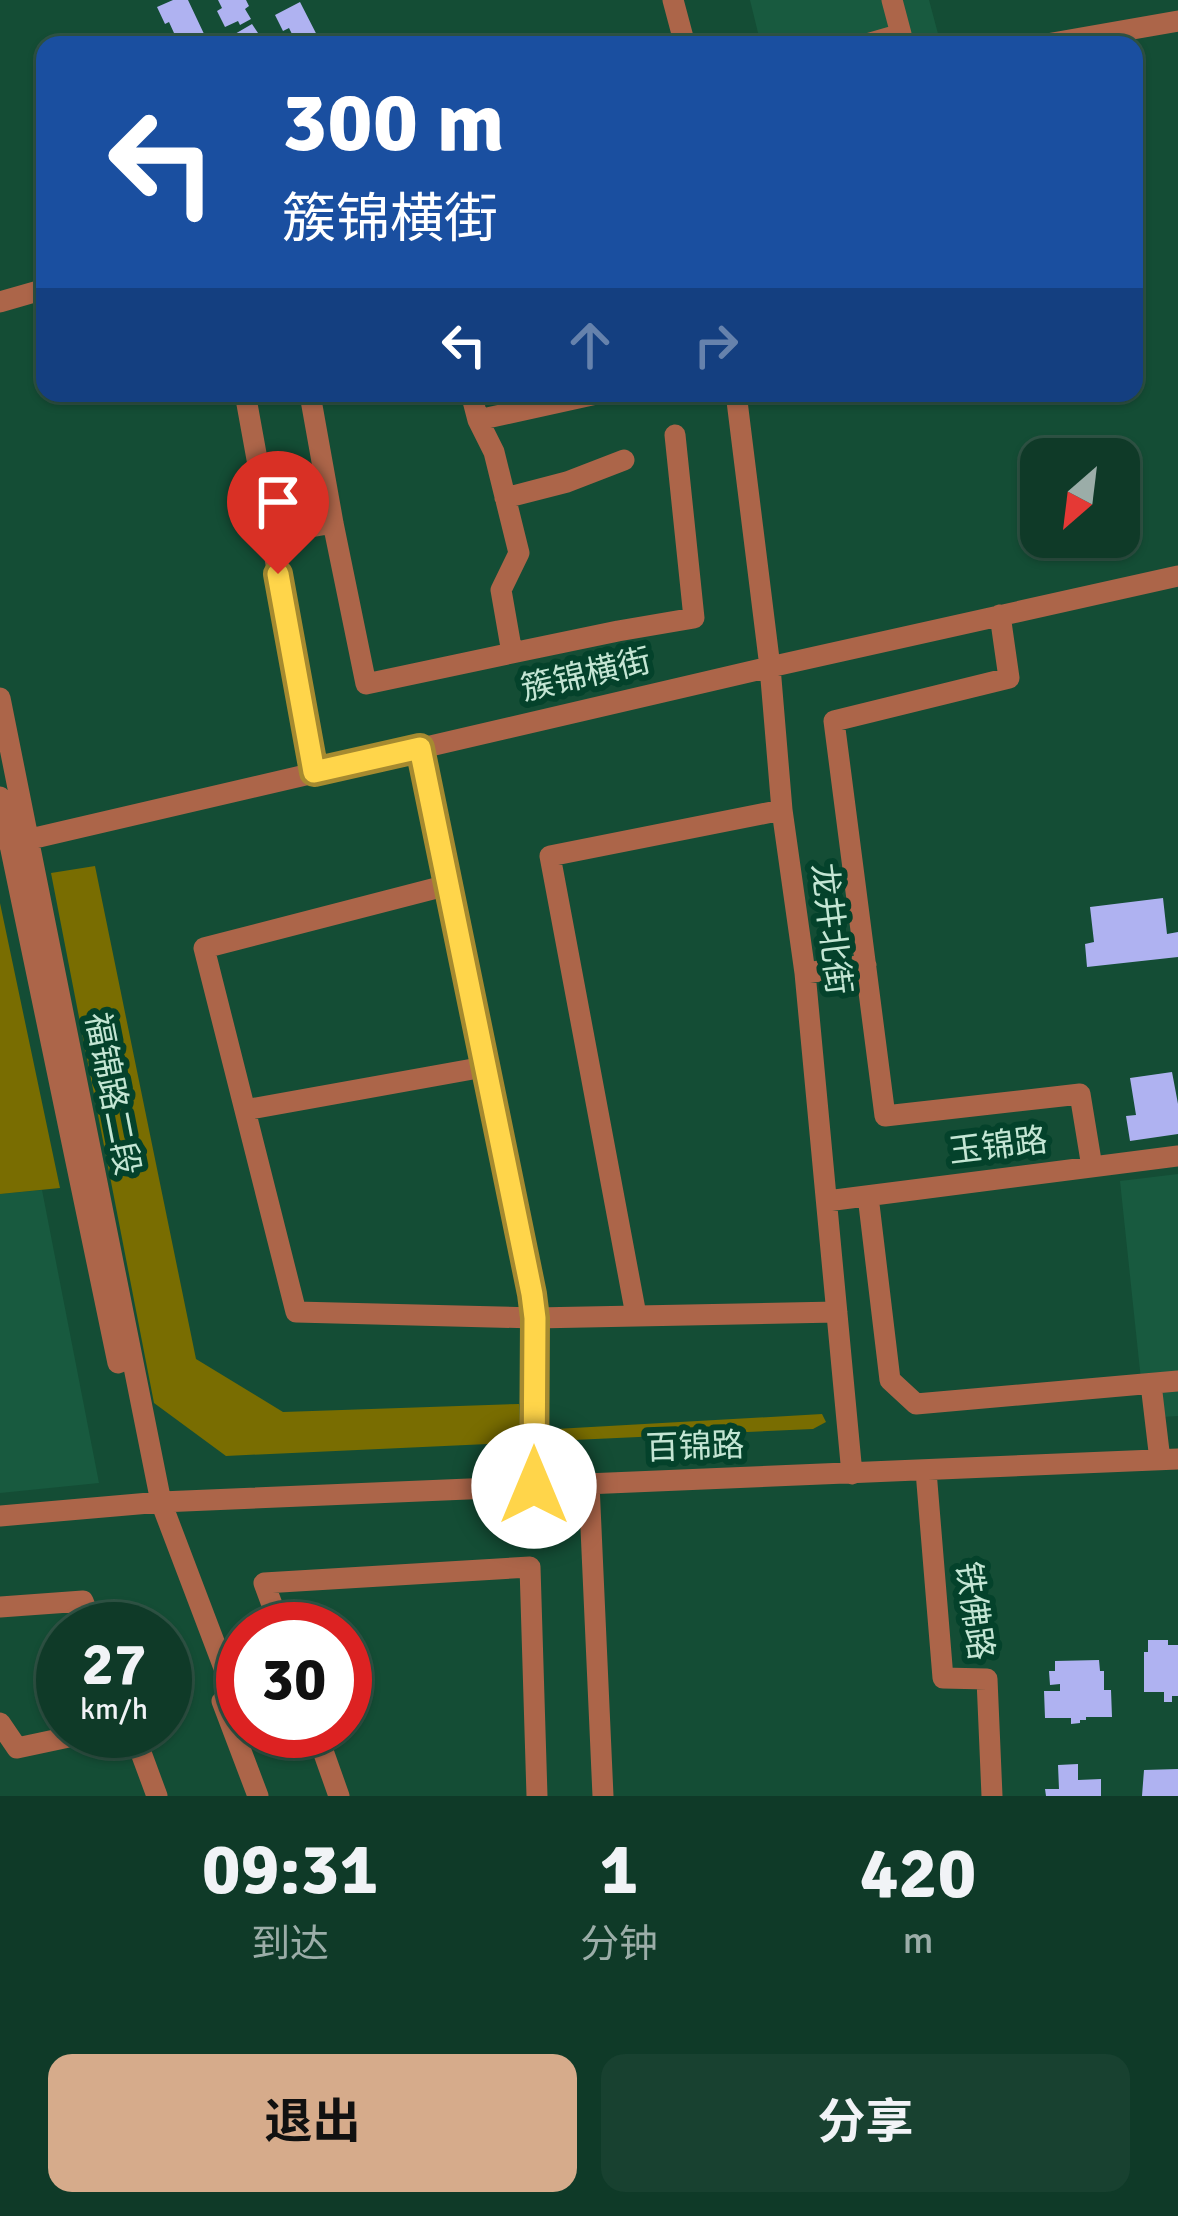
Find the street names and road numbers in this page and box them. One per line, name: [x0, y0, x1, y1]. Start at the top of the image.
street label: 簇锦横街: [517, 640, 655, 710]
street label: 龙井北街: [803, 861, 859, 997]
street label: 福锦路二段: [76, 1009, 148, 1179]
street label: 玉锦路: [946, 1120, 1050, 1172]
street label: 百锦路: [645, 1425, 745, 1469]
street label: 铁佛路: [947, 1559, 1001, 1663]

